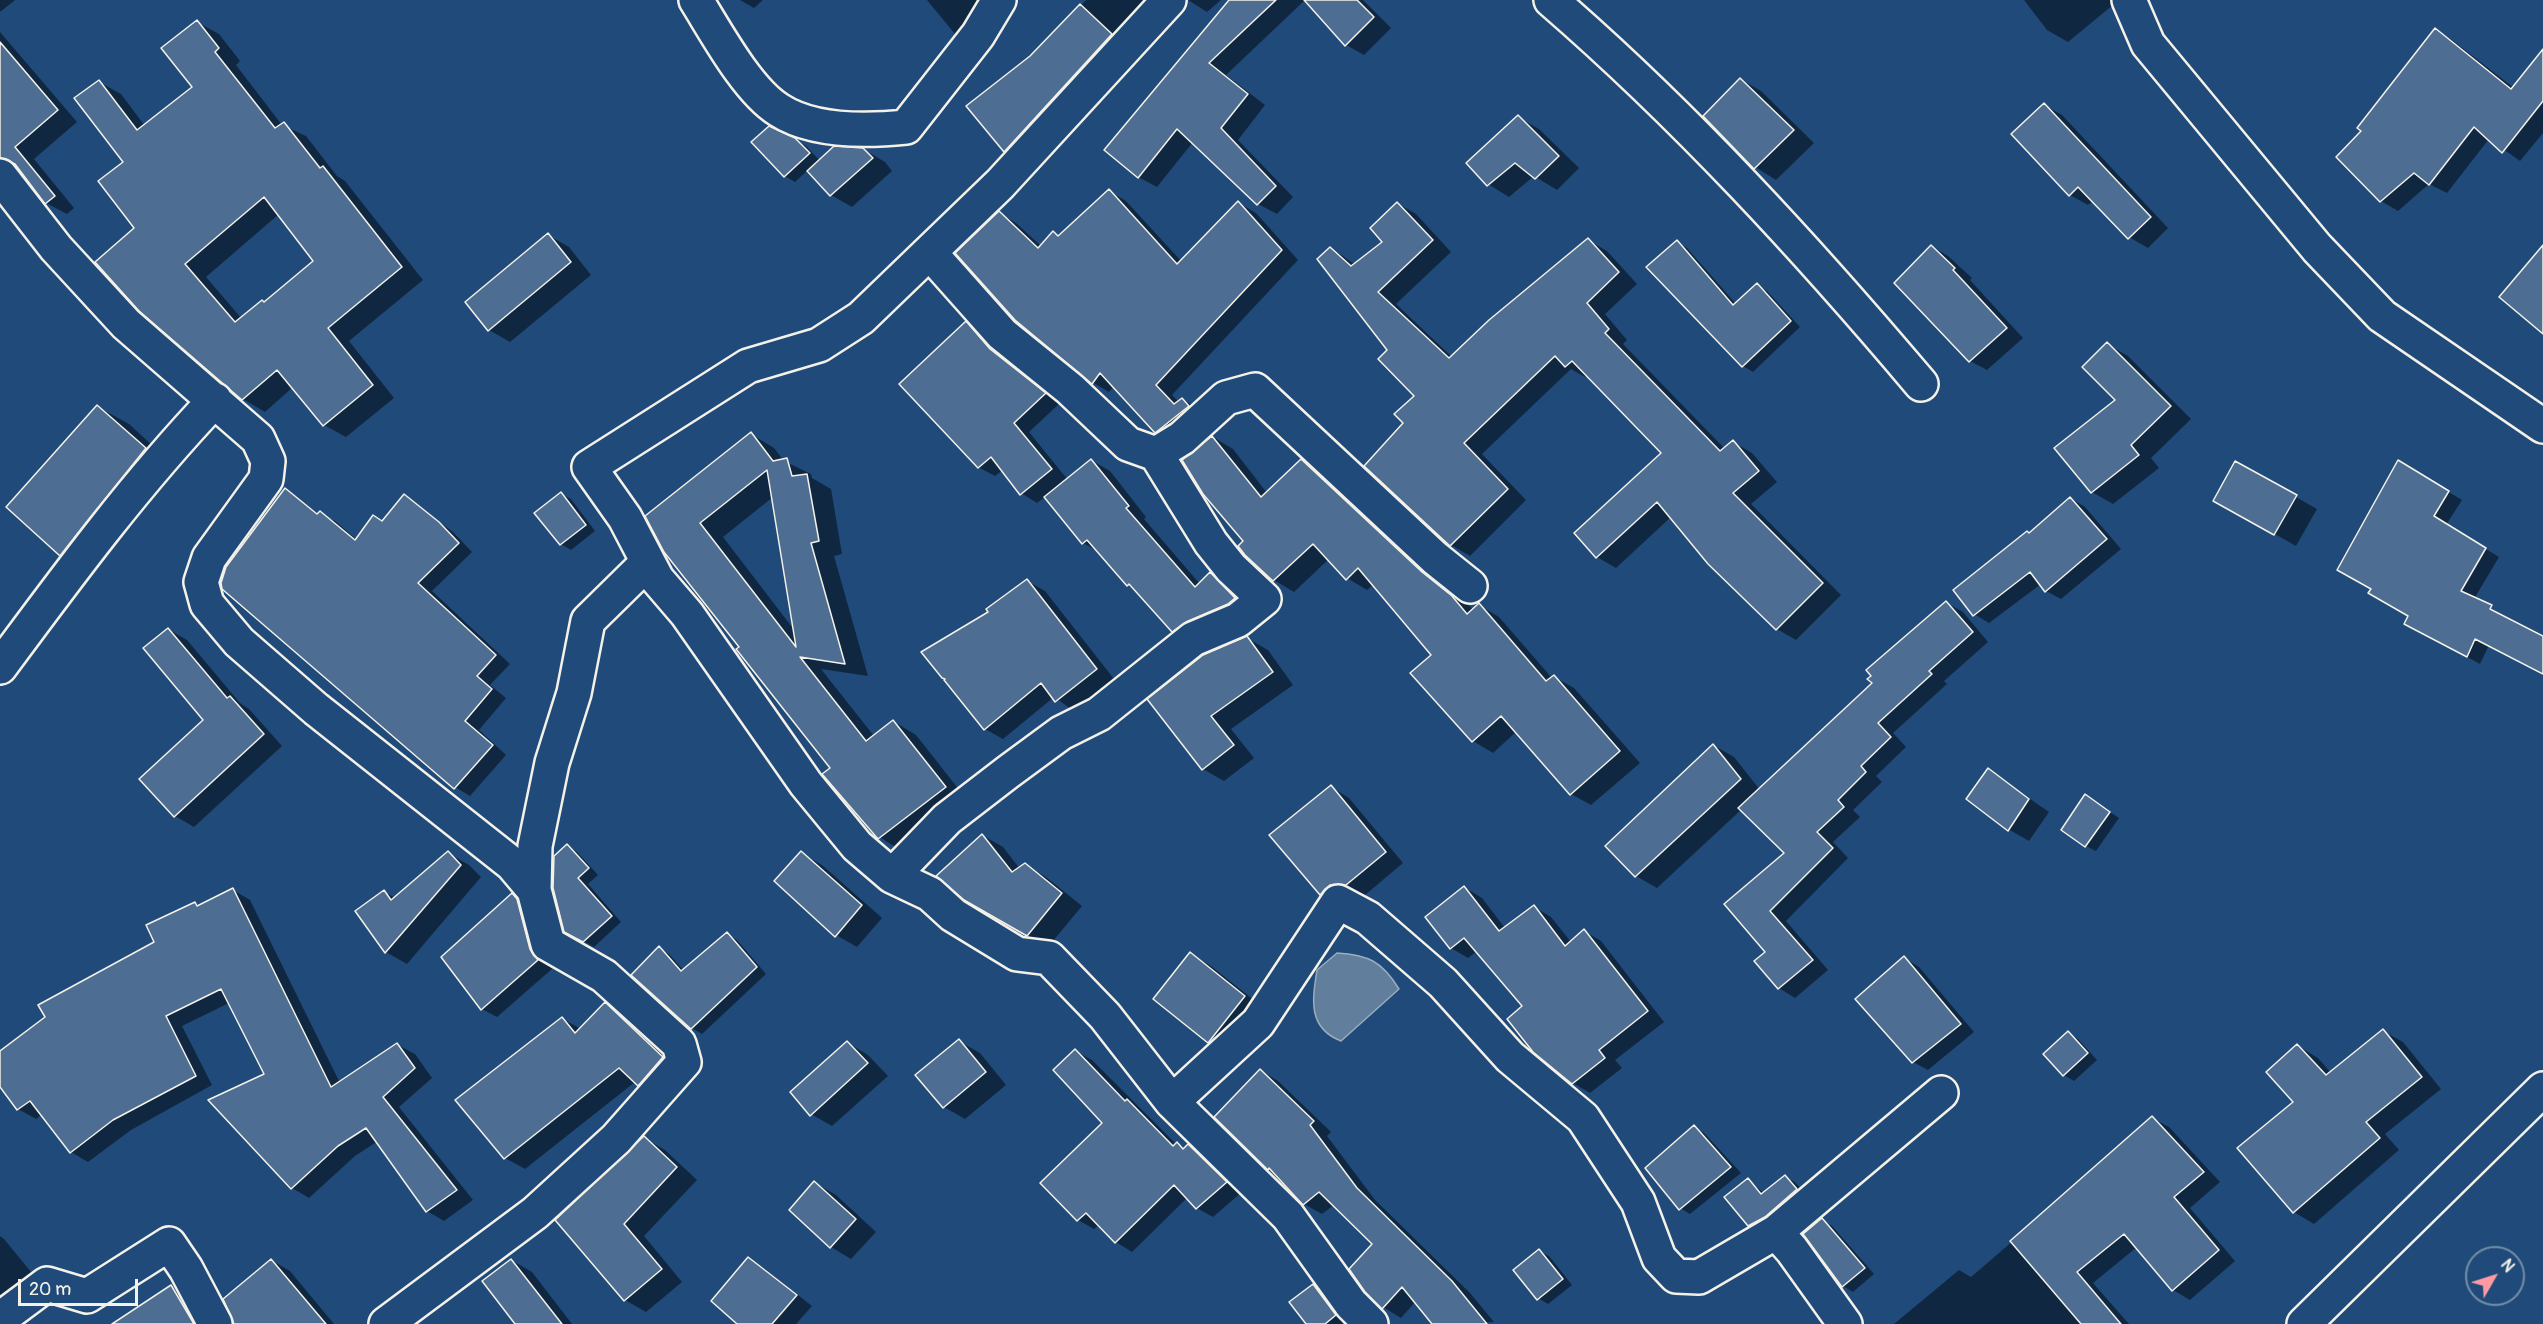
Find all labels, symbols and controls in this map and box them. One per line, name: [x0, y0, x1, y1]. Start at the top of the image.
north arrow: [2465, 1246, 2525, 1306]
text: N: [2496, 1255, 2519, 1276]
scale bar: [21, 1267, 141, 1305]
text: 20 m: [29, 1278, 71, 1301]

